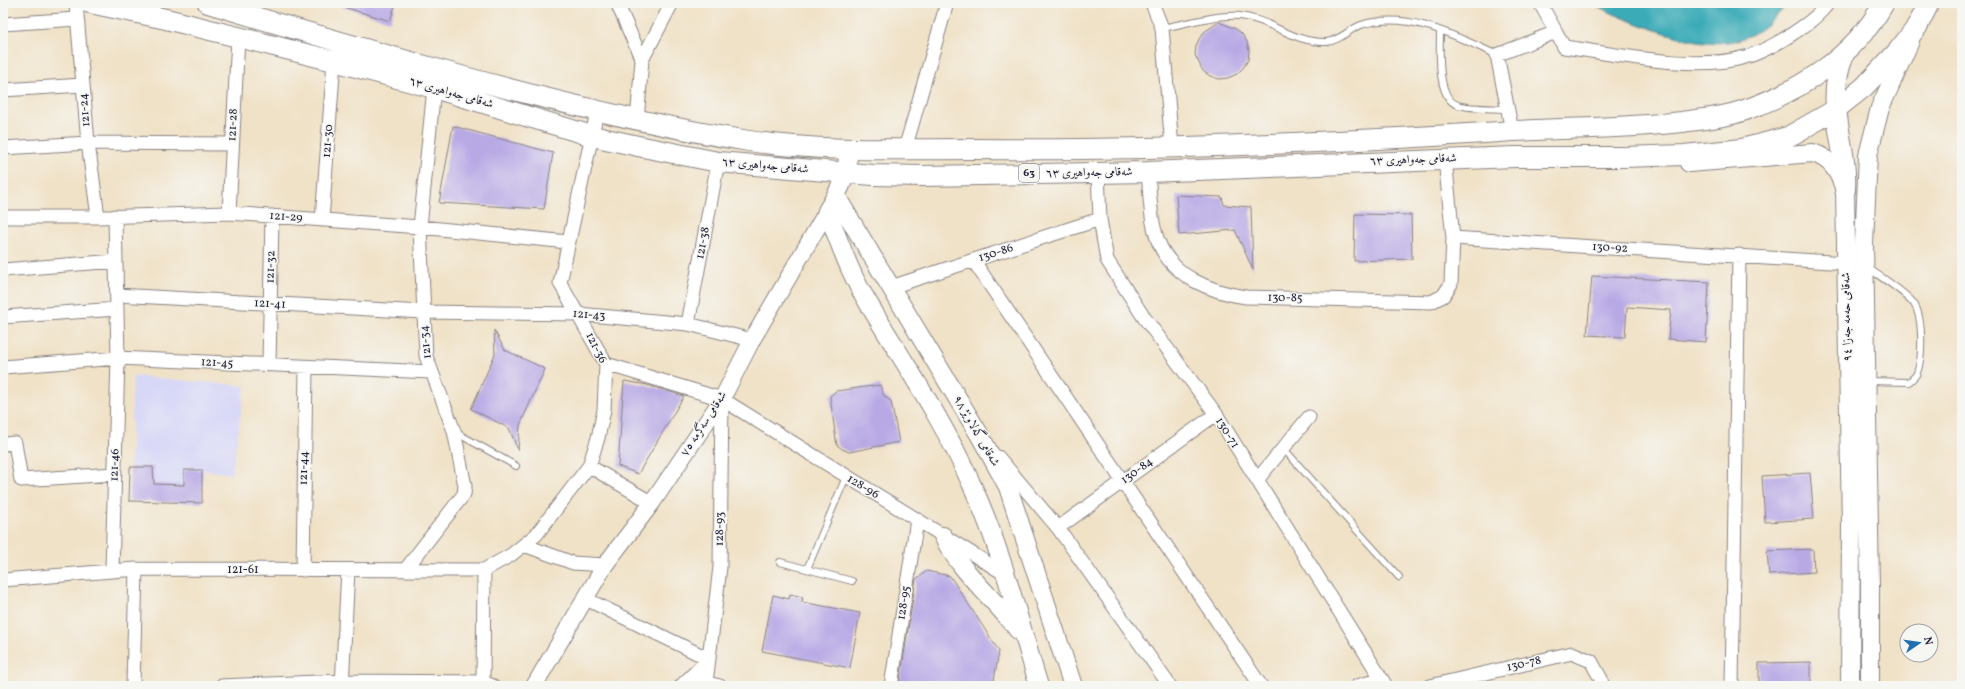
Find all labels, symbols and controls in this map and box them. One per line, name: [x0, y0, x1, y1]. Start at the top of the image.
street label: شەقامی جەواهیری ٦٣: [407, 73, 495, 113]
street label: 121-24: [76, 93, 94, 127]
street label: 121-28: [224, 108, 242, 142]
street label: 121-30: [319, 124, 337, 158]
street label: شەقامی جەواهیری ٦٣: [1369, 150, 1457, 170]
street label: شەقامی جەواهیری ٦٣: [721, 154, 809, 178]
road number: 63: [1019, 164, 1039, 182]
street label: شەقامی جەواهیری ٦٣: [1045, 164, 1133, 182]
street label: 121-29: [269, 208, 303, 226]
street label: 121-38: [692, 226, 714, 260]
street label: 130-92: [1592, 239, 1628, 257]
street label: 130-86: [977, 240, 1015, 266]
street label: 121-32: [262, 250, 280, 284]
street label: شەقامی حەمە جەزا ٩٤: [1838, 272, 1856, 362]
street label: 130-85: [1267, 290, 1303, 306]
street label: 121-41: [254, 295, 286, 313]
street label: 121-43: [572, 306, 606, 324]
street label: 121-34: [416, 324, 436, 360]
street label: 121-36: [581, 330, 611, 366]
street label: 121-45: [200, 354, 234, 372]
street label: شەقامی سەگرمە ٧٥: [676, 388, 731, 460]
street label: شەقامی گەلاوێژ ٩٨: [949, 392, 1005, 470]
street label: 130-71: [1211, 414, 1243, 452]
street label: 121-46: [106, 448, 124, 482]
street label: 121-44: [296, 451, 312, 485]
street label: 130-84: [1118, 454, 1156, 488]
street label: 128-96: [844, 471, 882, 503]
street label: 128-93: [712, 512, 728, 546]
street label: 121-61: [227, 562, 259, 578]
street label: 128-95: [893, 585, 915, 621]
north arrow: [1899, 623, 1939, 663]
text: N: [1919, 636, 1935, 647]
street label: 130-78: [1505, 652, 1543, 676]

